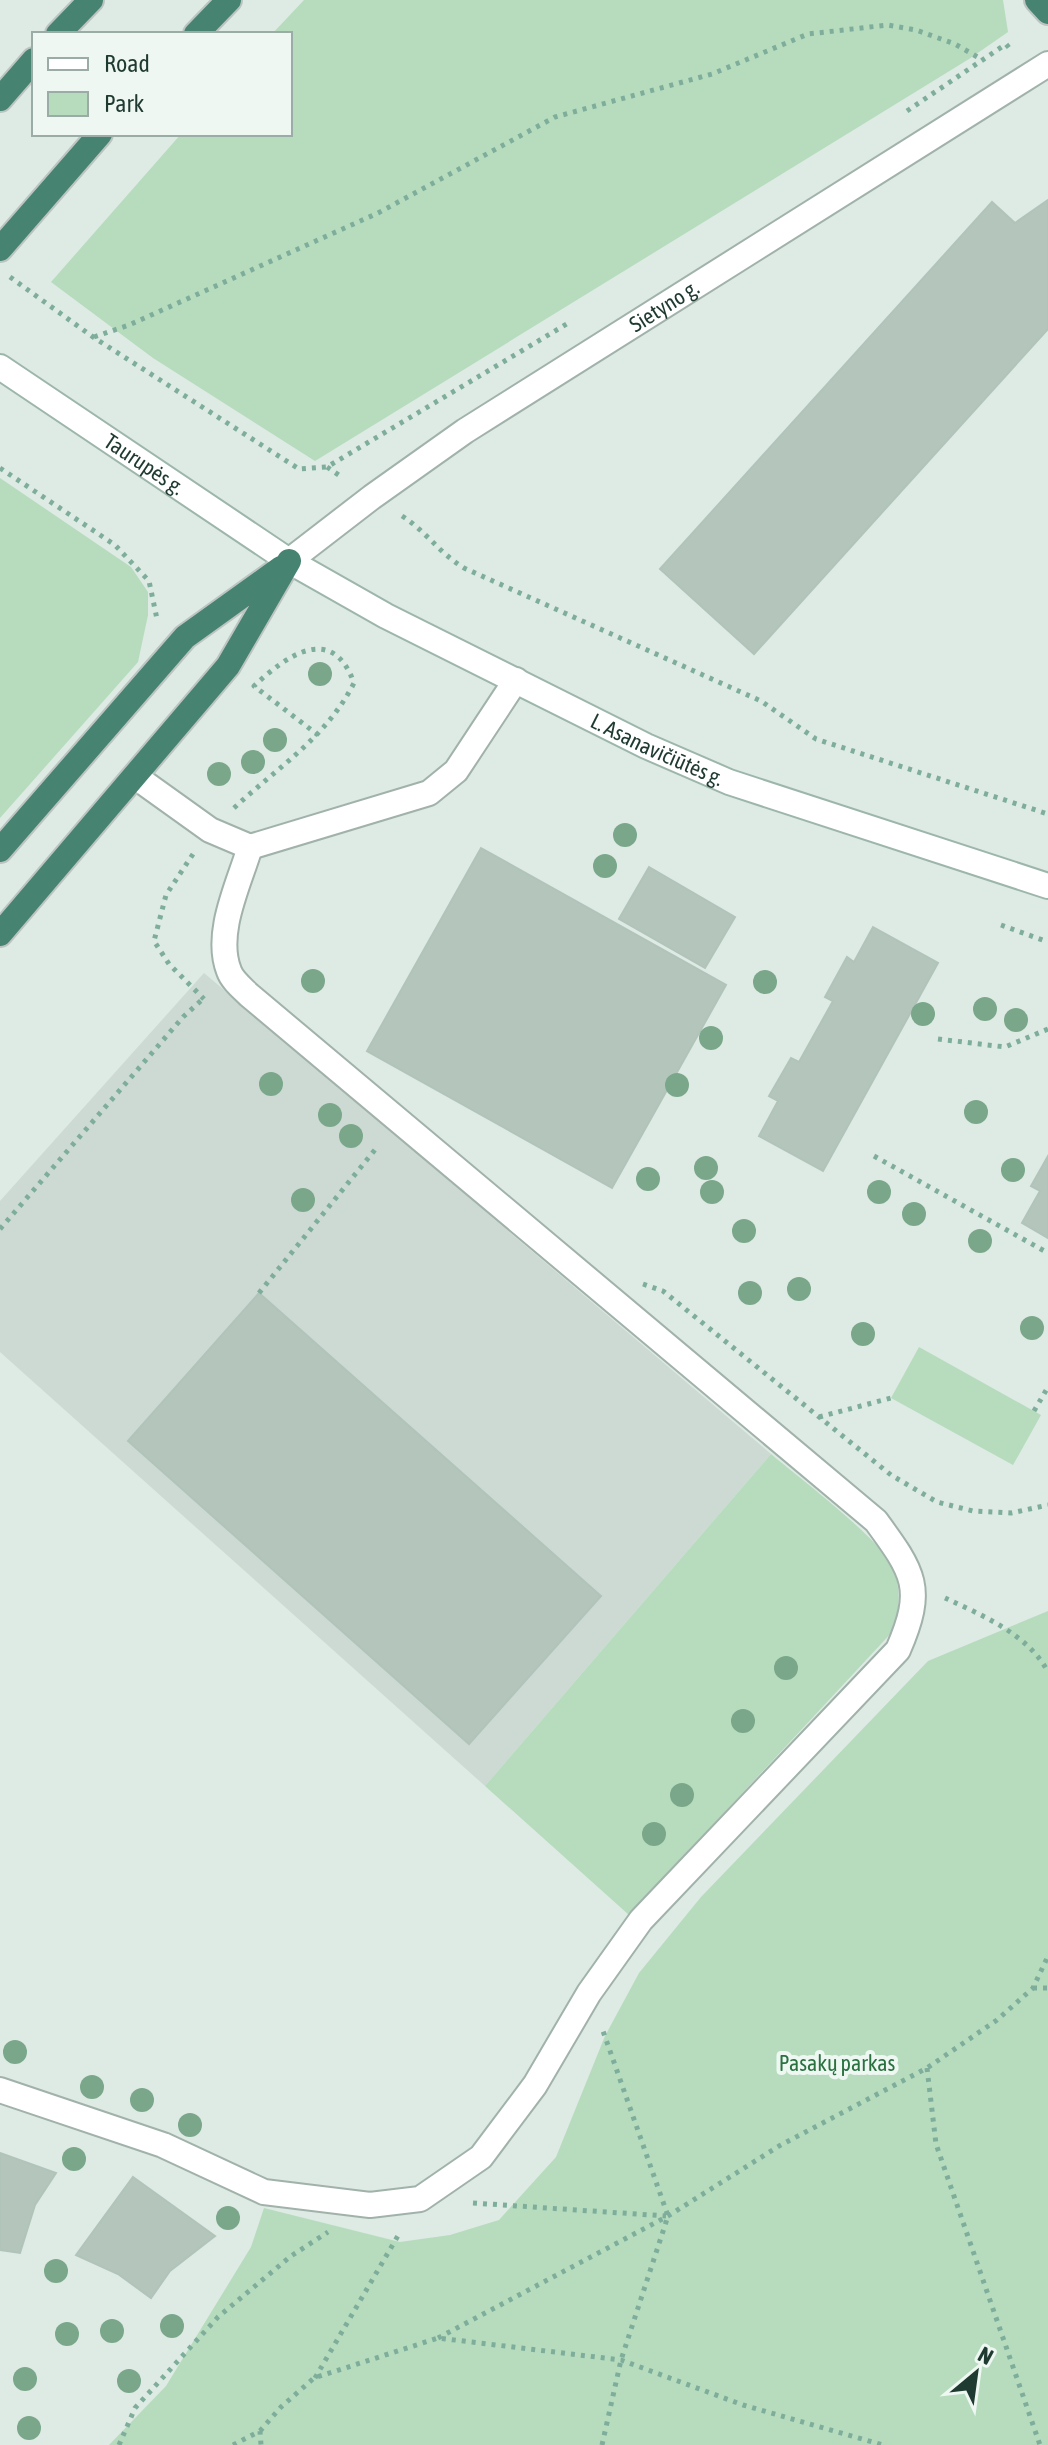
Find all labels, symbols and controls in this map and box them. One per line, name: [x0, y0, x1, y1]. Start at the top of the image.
legend: [32, 32, 292, 136]
text: Road: [104, 50, 150, 77]
text: Park: [104, 90, 145, 117]
street label: Sietyno g.: [624, 274, 704, 337]
street label: Taurupės g.: [100, 428, 189, 500]
street label: L. Asanavičiūtės g.: [587, 708, 728, 791]
park label: Pasakų parkas: [779, 2050, 896, 2076]
north arrow: [936, 2333, 1016, 2413]
text: N: [974, 2341, 998, 2370]

